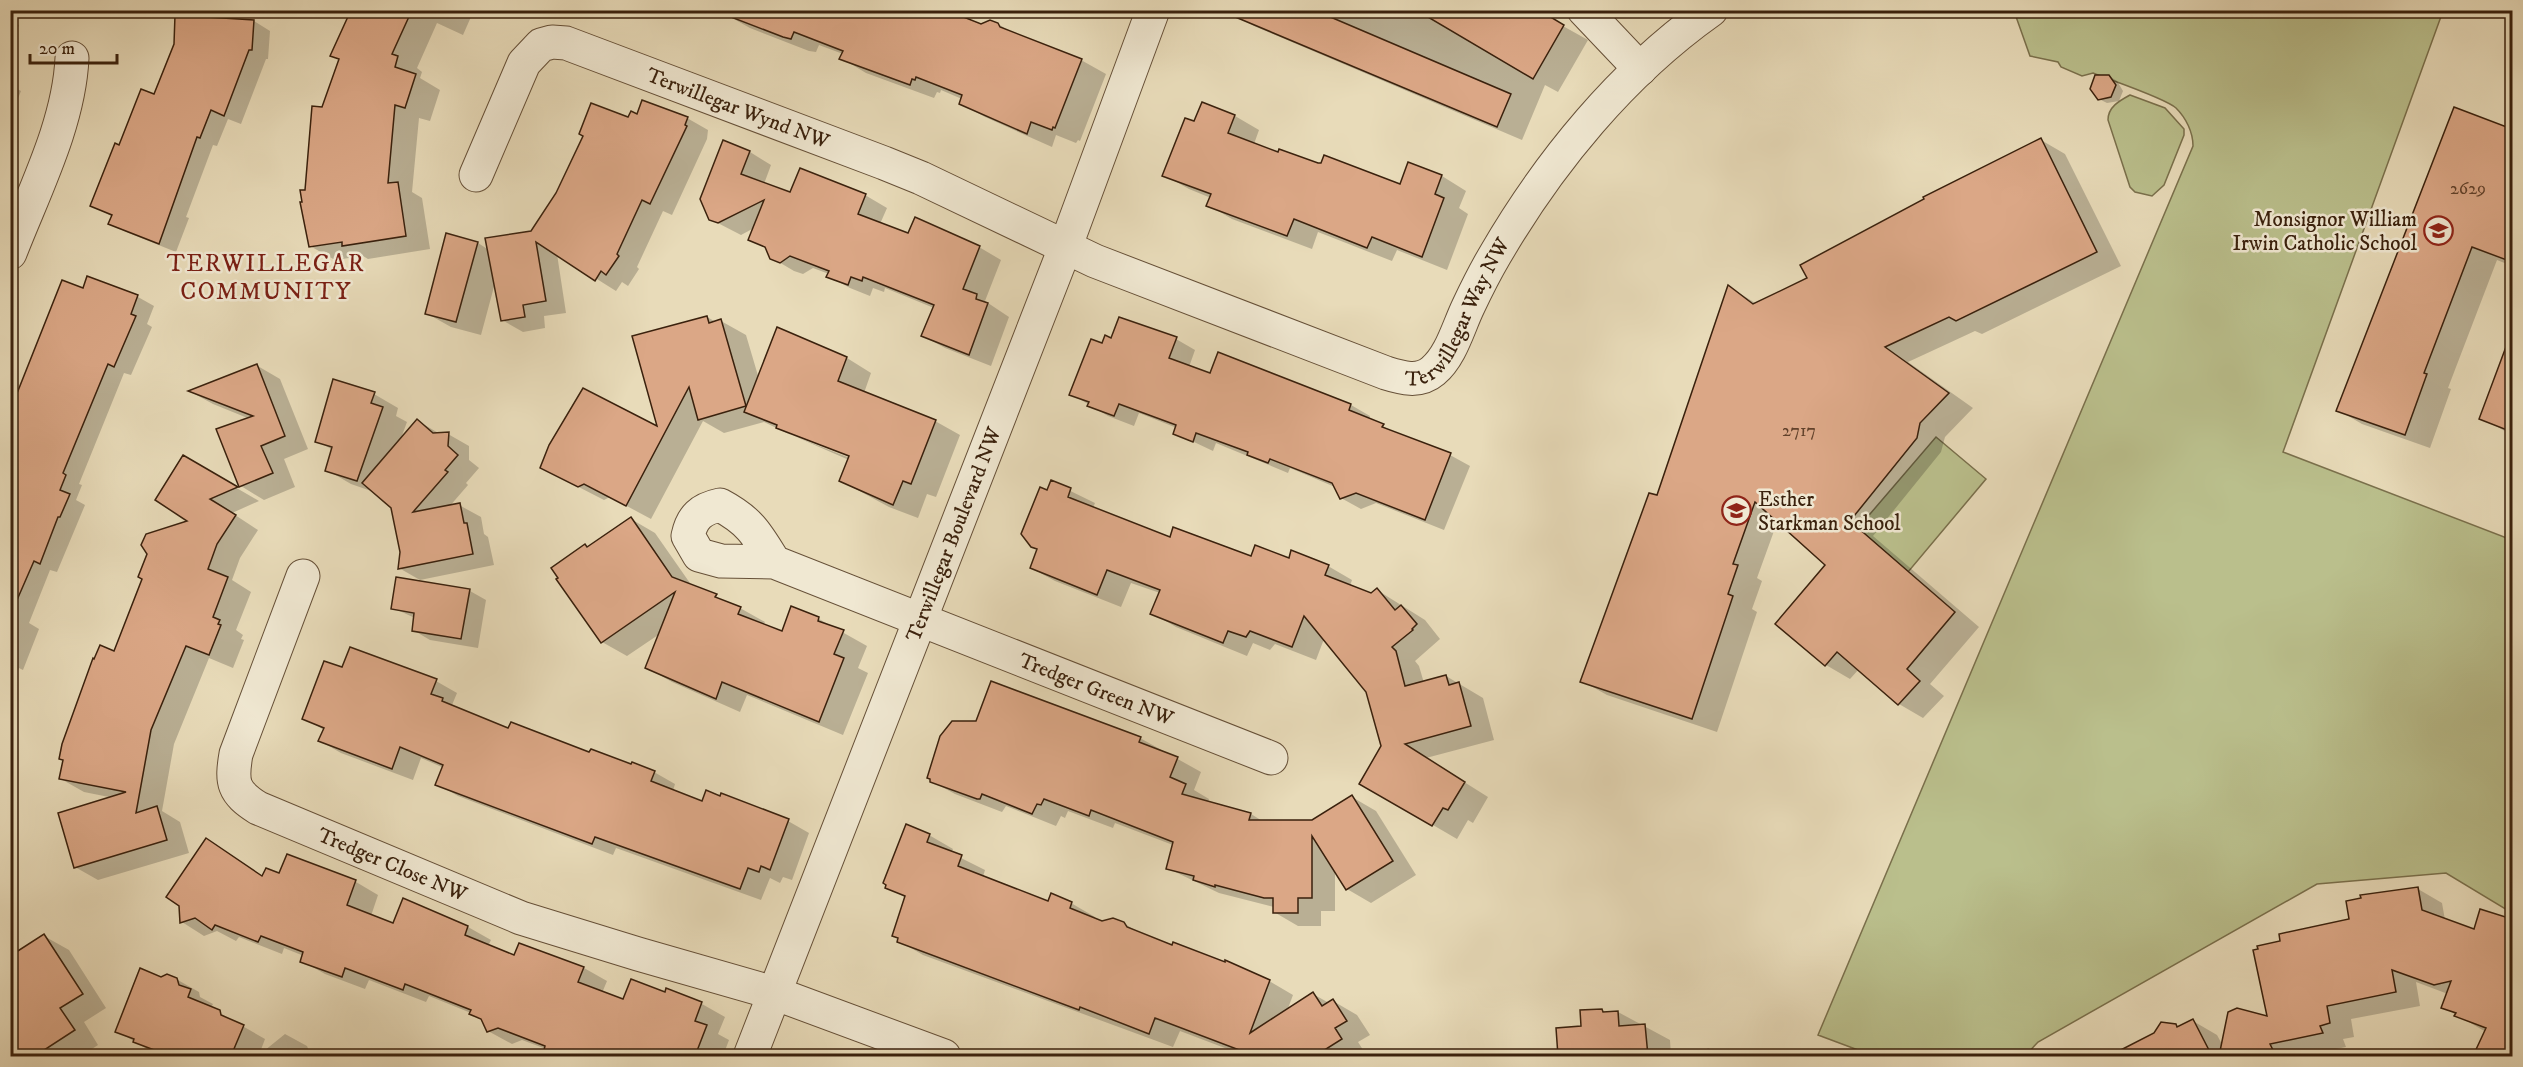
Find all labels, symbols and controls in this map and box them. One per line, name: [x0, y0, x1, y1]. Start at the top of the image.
scale bar: [30, 27, 117, 65]
text: 20 m: [39, 38, 75, 60]
street label: Terwillegar Wynd NW: [643, 63, 833, 155]
house number: 2629: [2450, 178, 2486, 200]
place label: Monsignor William Irwin Catholic School: [2232, 207, 2418, 257]
school or university icon: Monsignor William Irwin Catholic School: [2422, 215, 2454, 247]
street label: Terwillegar Way NW: [1405, 233, 1517, 392]
district label: TERWILLEGAR COMMUNITY: [167, 249, 365, 307]
house number: 2717: [1782, 420, 1816, 442]
street label: Terwillegar Boulevard NW: [901, 423, 1008, 646]
place label: Esther Starkman School: [1758, 487, 1901, 537]
school or university icon: Esther Starkman School: [1721, 495, 1753, 527]
street label: Tredger Green NW: [1015, 648, 1178, 732]
street label: Tredger Close NW: [314, 822, 471, 908]

